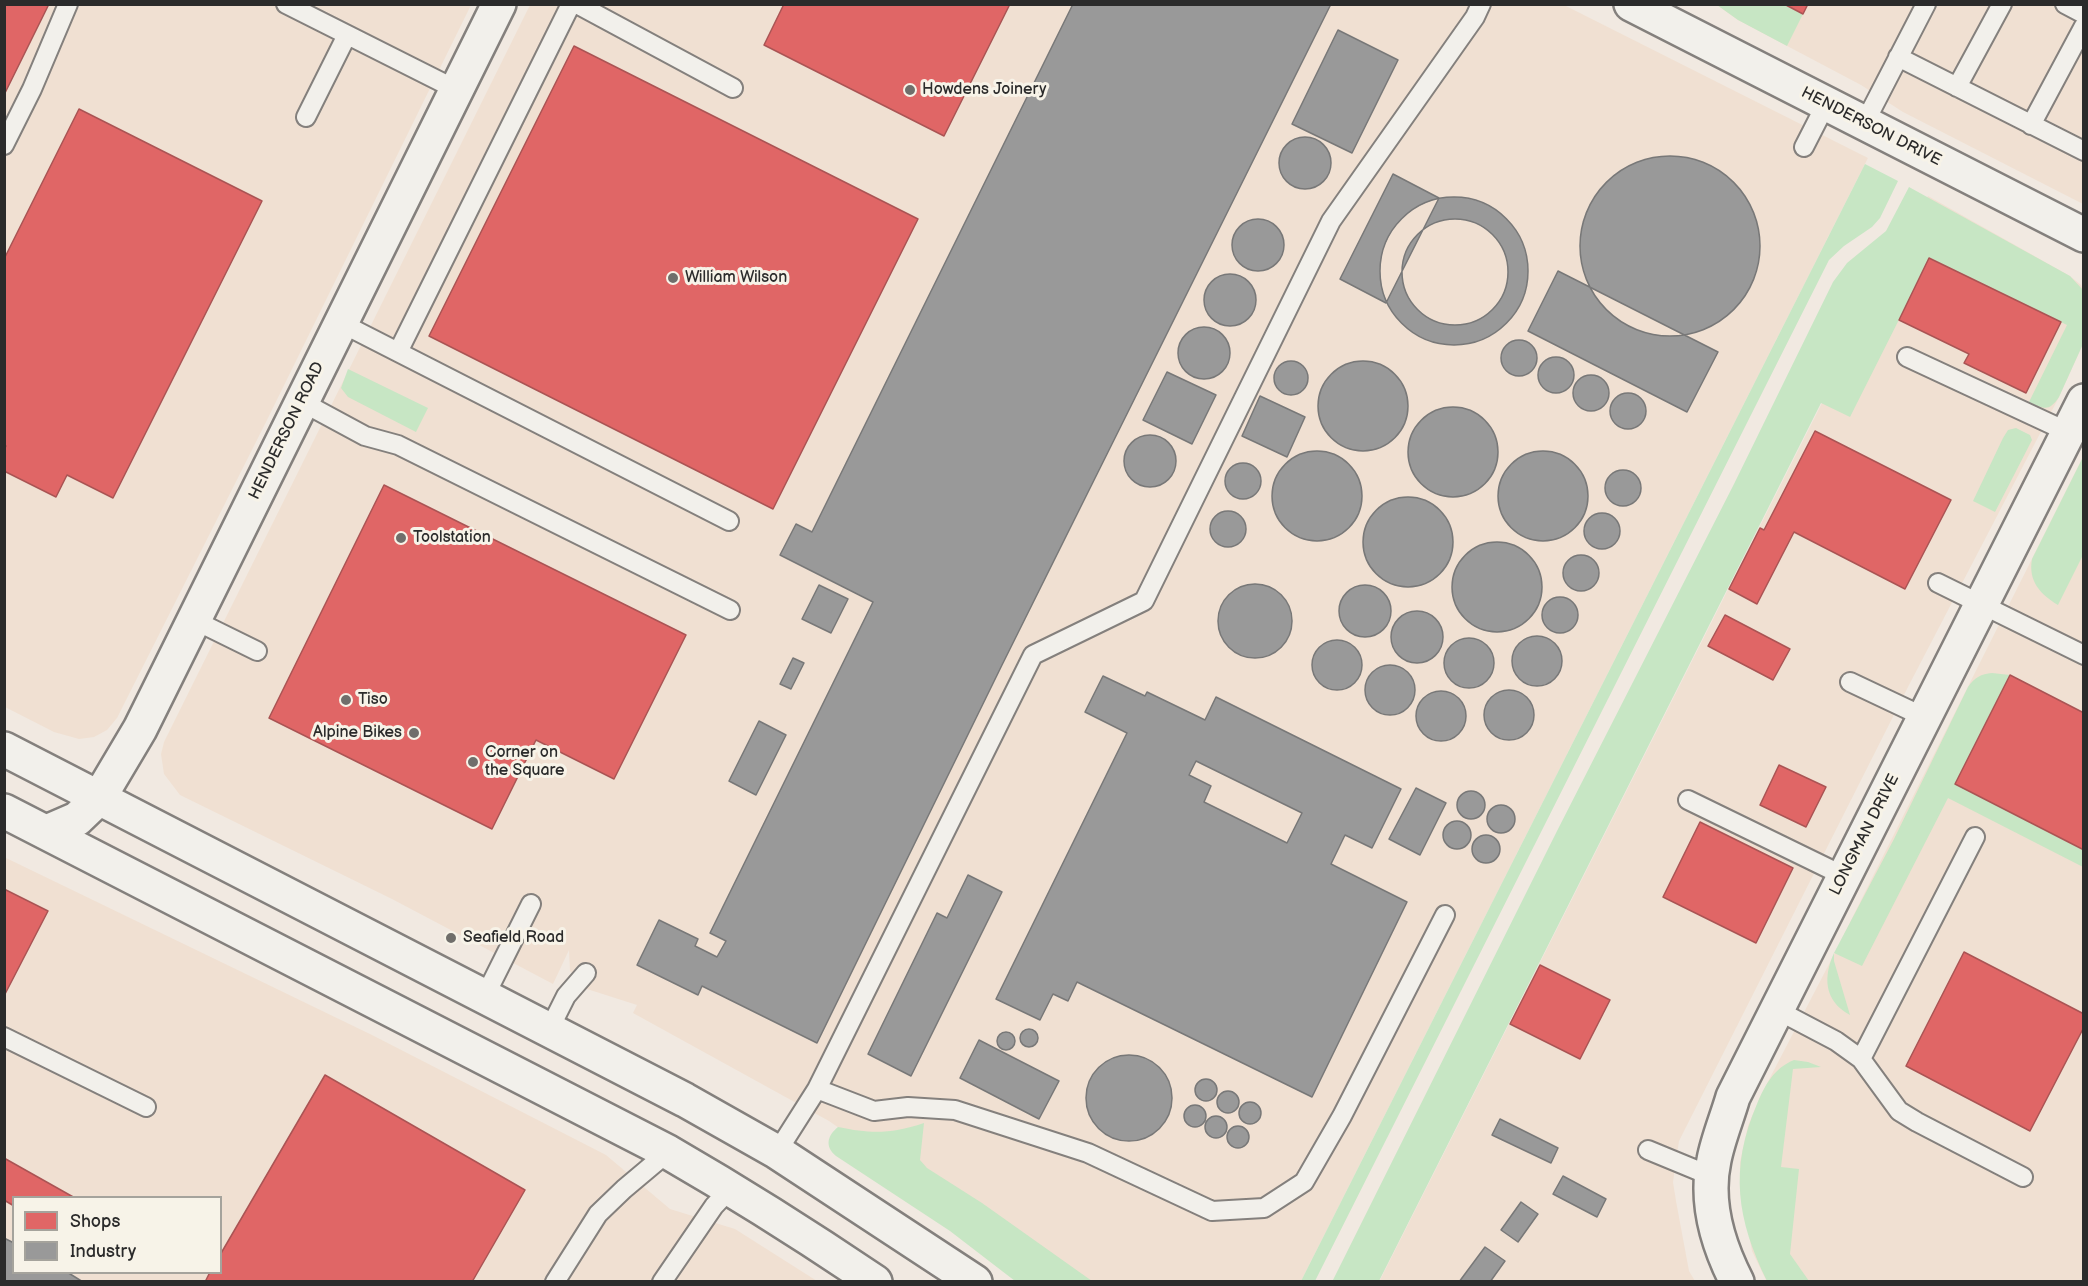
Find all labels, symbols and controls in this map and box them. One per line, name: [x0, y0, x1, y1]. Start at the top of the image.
place label: Howdens Joinery: [922, 80, 1046, 100]
marker: Howdens Joinery: [903, 83, 917, 97]
street label: HENDERSON DRIVE: [1798, 83, 1944, 171]
place label: William Wilson: [685, 268, 787, 288]
marker: William Wilson: [666, 271, 680, 285]
street label: HENDERSON ROAD: [245, 359, 329, 503]
place label: Toolstation: [413, 528, 491, 548]
marker: Toolstation: [394, 531, 408, 545]
place label: Tiso: [358, 690, 388, 710]
marker: Tiso: [339, 693, 353, 707]
place label: Alpine Bikes: [313, 723, 402, 743]
marker: Alpine Bikes: [407, 726, 421, 740]
place label: Corner on the Square: [485, 743, 565, 781]
marker: Corner on the Square: [466, 755, 480, 769]
street label: LONGMAN DRIVE: [1826, 771, 1904, 899]
place label: Seafield Road: [463, 928, 564, 948]
marker: Seafield Road: [444, 931, 458, 945]
legend: [12, 1196, 222, 1274]
text: Shops: [70, 1211, 120, 1232]
text: Industry: [70, 1241, 136, 1262]

